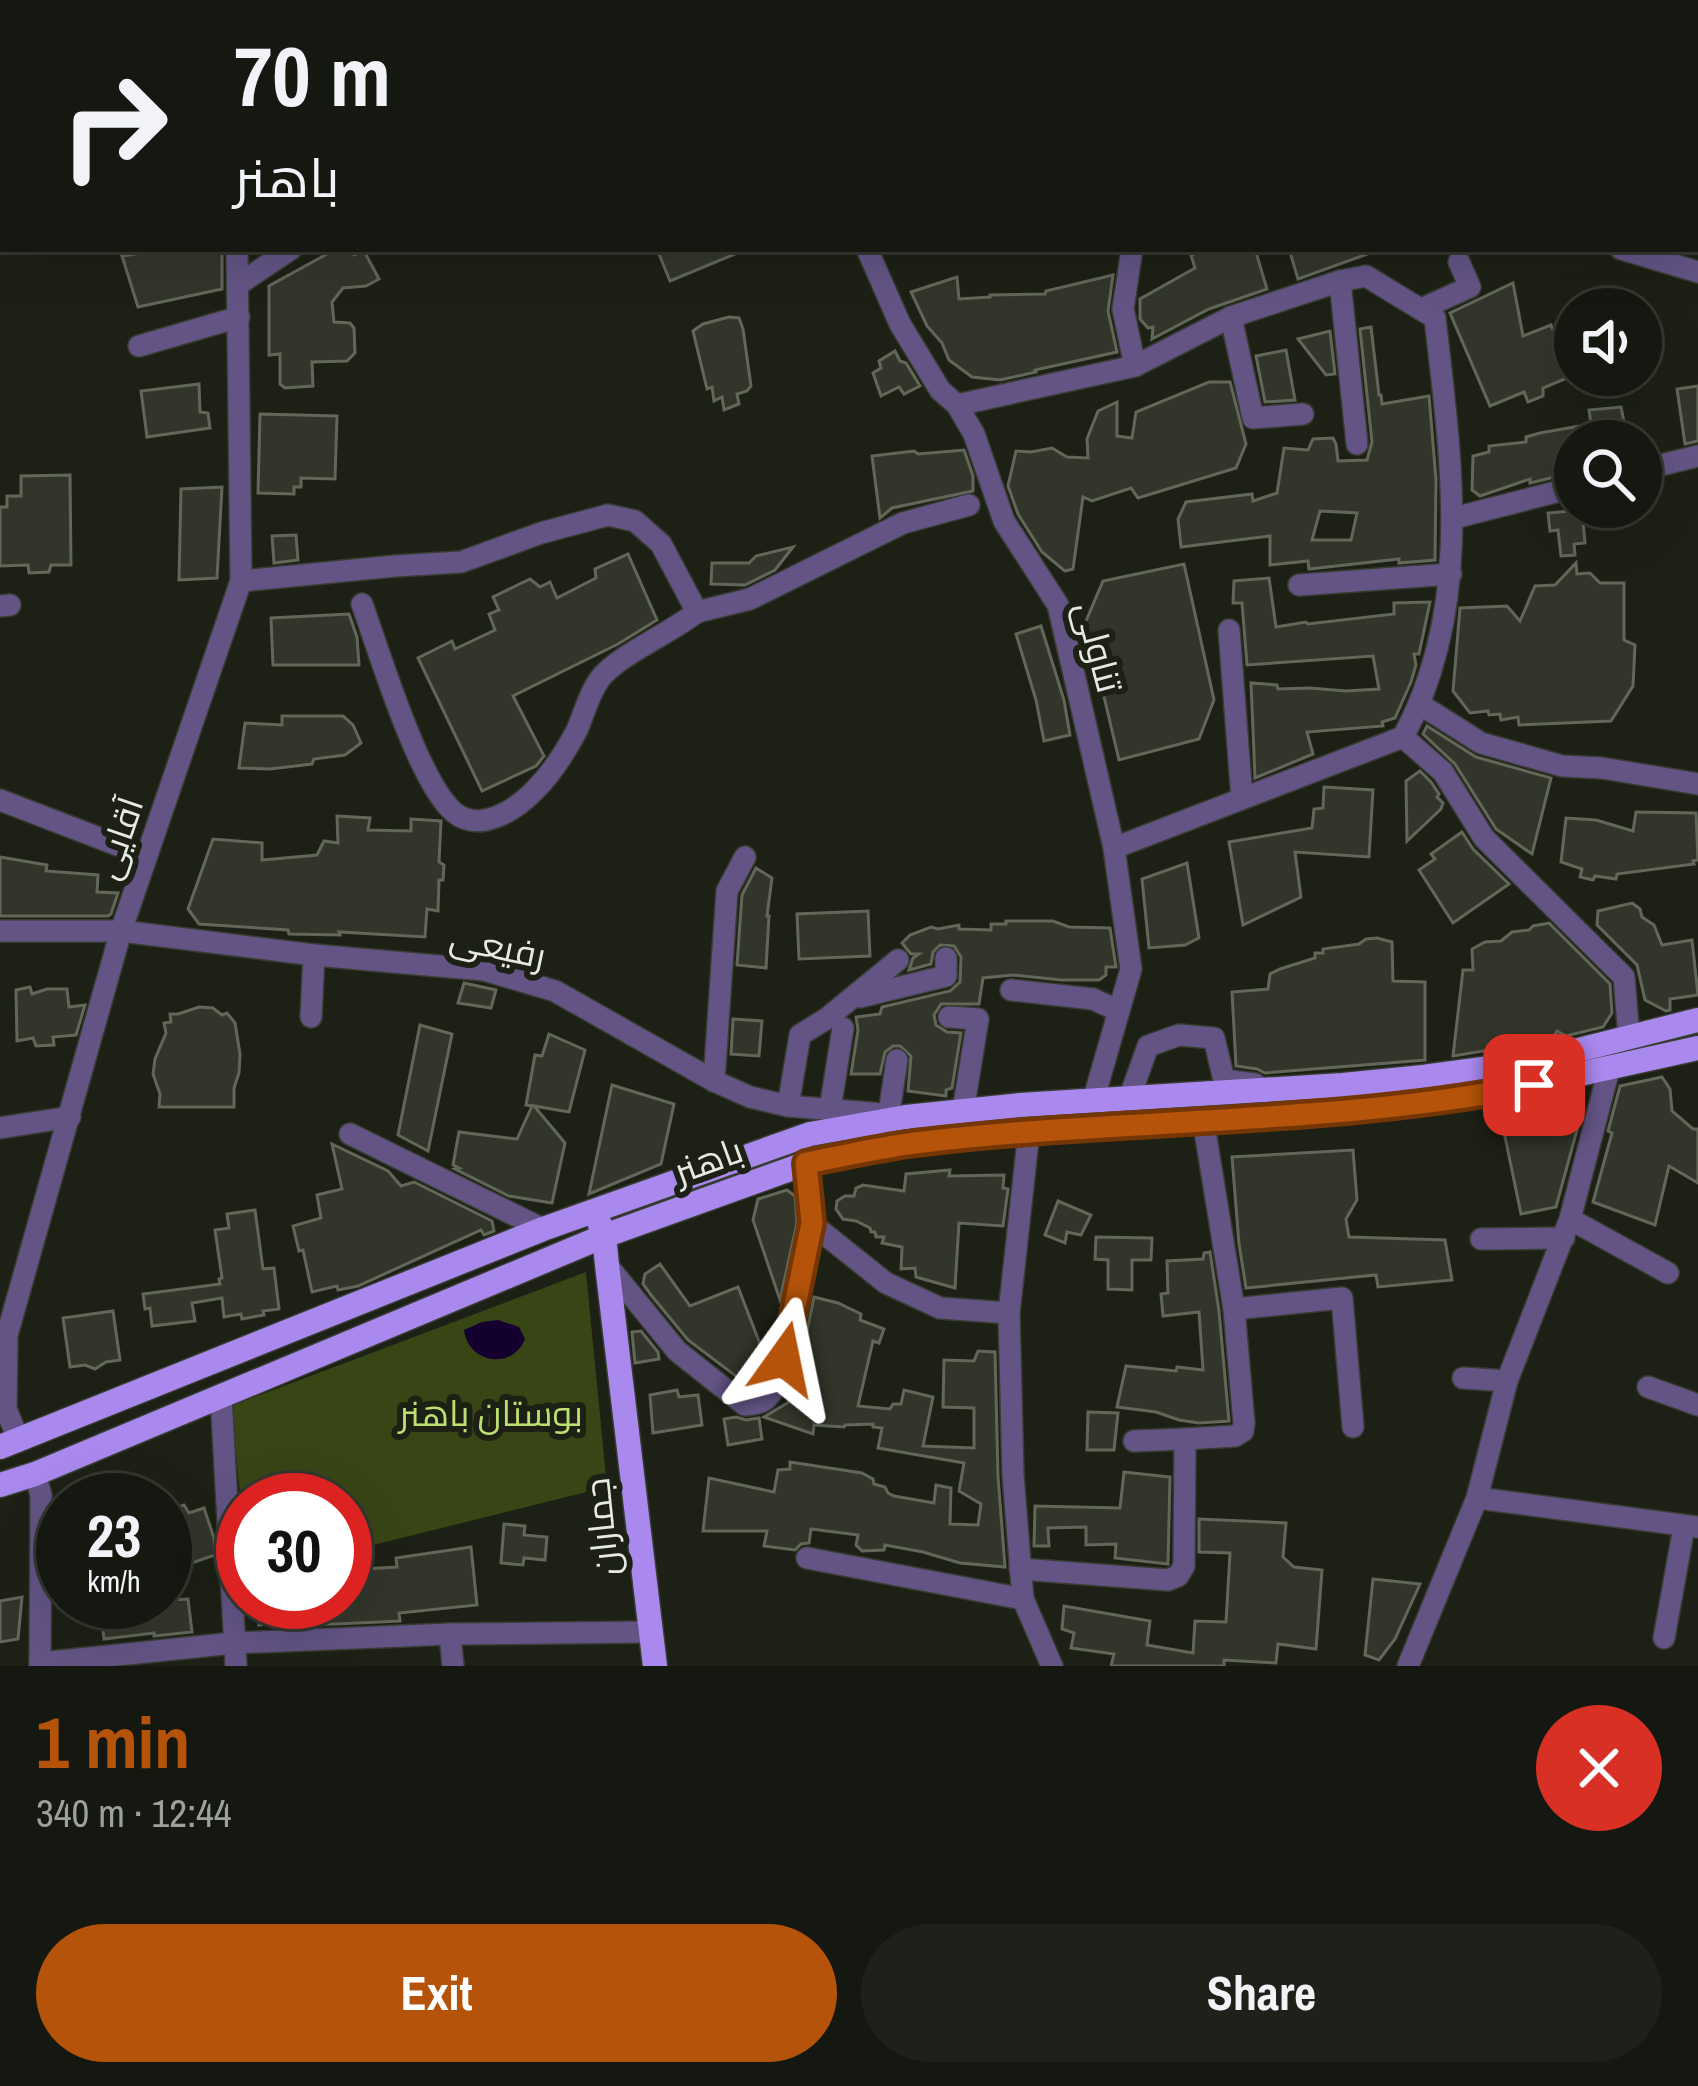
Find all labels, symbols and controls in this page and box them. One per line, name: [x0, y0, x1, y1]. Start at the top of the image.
text: 70 m: [234, 19, 391, 132]
icon: right: [36, 48, 192, 204]
text: باهنر: [234, 141, 339, 214]
map controls: [1554, 288, 1662, 528]
button: sound: [1554, 288, 1662, 396]
button: search: [1554, 420, 1662, 528]
street label: تناولی: [1064, 596, 1134, 698]
street label: آقایی: [82, 790, 154, 885]
street label: رفیعی: [446, 912, 550, 980]
pin: [1483, 1034, 1585, 1136]
icon: arrive: [1501, 1052, 1567, 1118]
street label: باهنر: [665, 1125, 749, 1195]
position arrow: [721, 1296, 847, 1422]
park label: بوستان باهنر: [397, 1389, 583, 1437]
speed limit sign: 30: [216, 1473, 372, 1629]
street label: جماران: [572, 1476, 630, 1578]
text: 23: [87, 1495, 141, 1576]
text: km/h: [87, 1561, 141, 1601]
text: 1 min: [36, 1693, 190, 1790]
button: close: [1536, 1705, 1662, 1831]
text: 340 m · 12:44: [36, 1787, 232, 1839]
button: Exit: [36, 1924, 837, 2062]
button: Share: [861, 1924, 1662, 2062]

